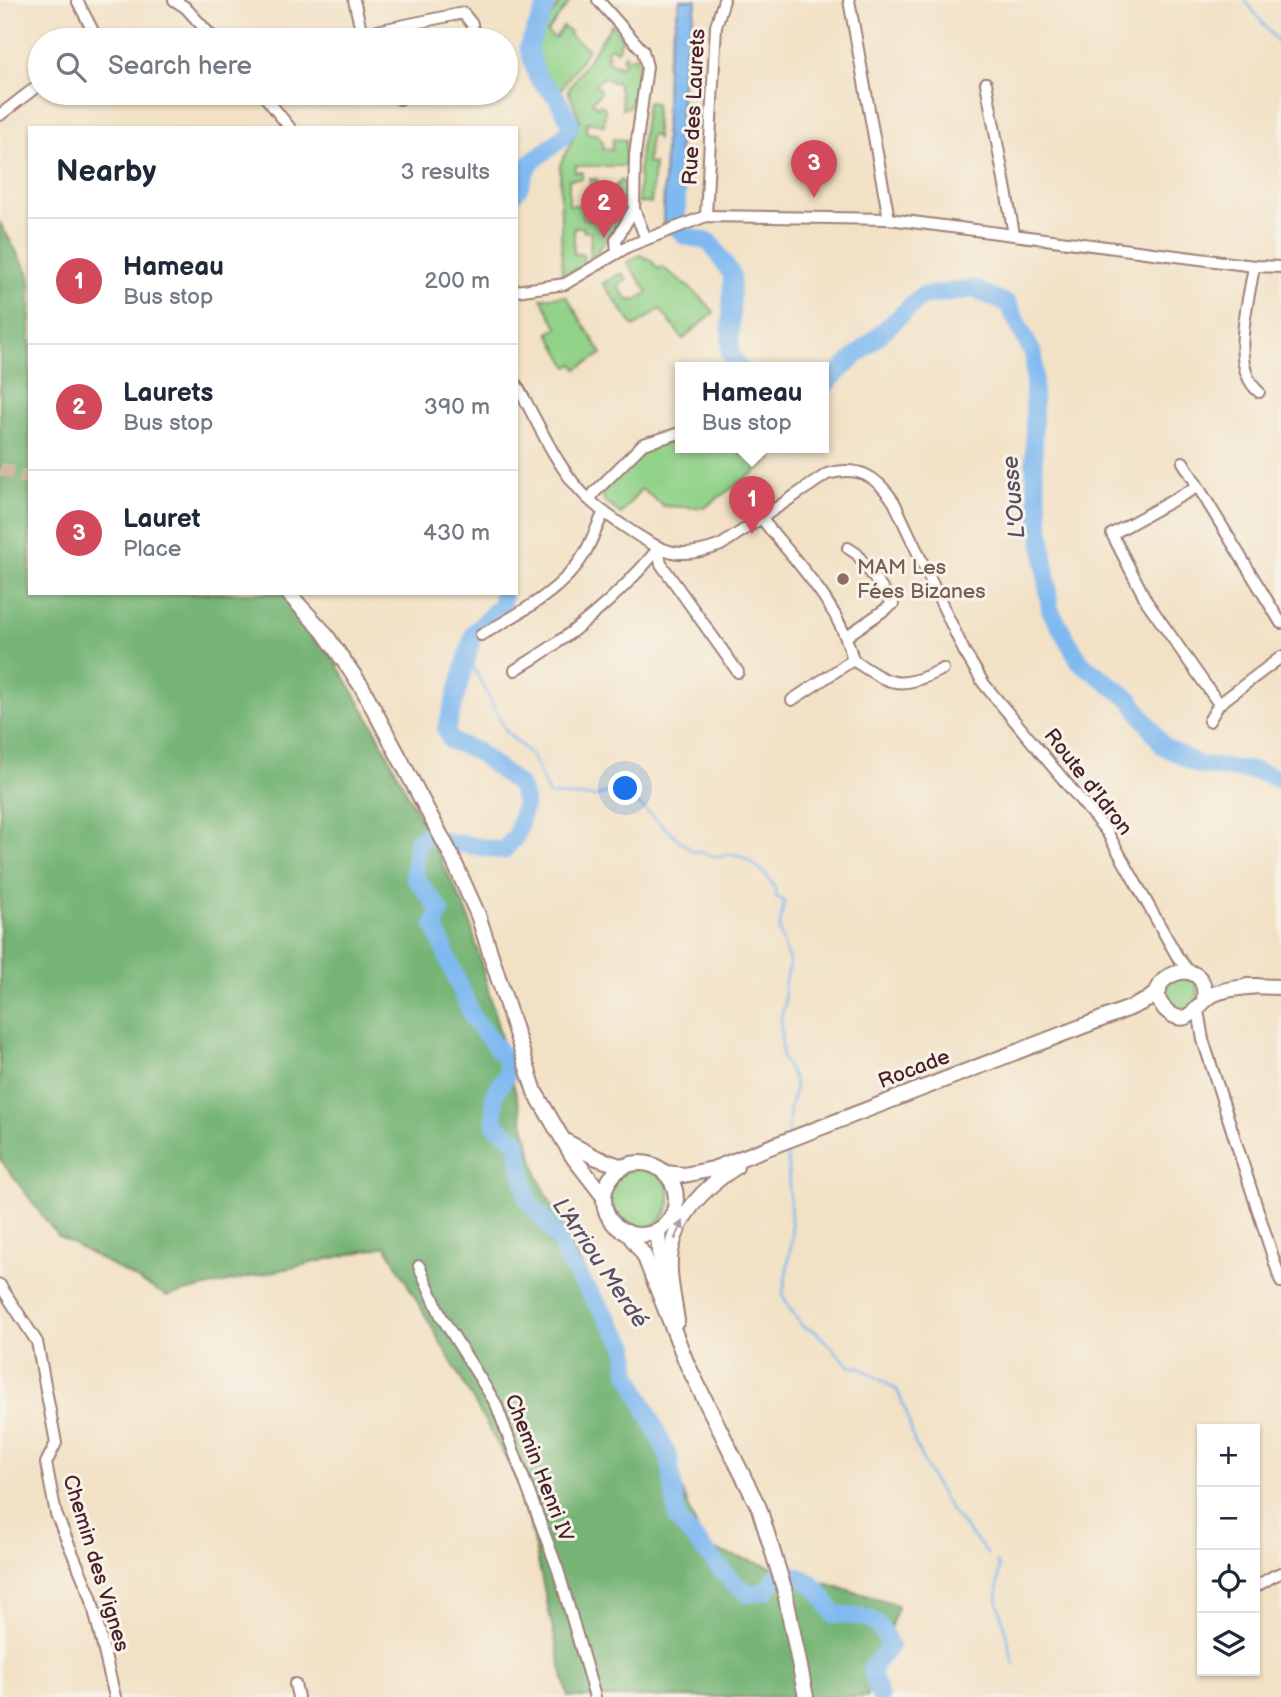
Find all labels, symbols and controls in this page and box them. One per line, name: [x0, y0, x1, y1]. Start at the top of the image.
search box: [28, 28, 518, 105]
street label: Rue des Laurets: [677, 28, 711, 186]
icon: search: [52, 48, 90, 86]
text: Search here: [108, 51, 252, 82]
pin: 3: [791, 140, 837, 198]
text: Nearby: [56, 154, 156, 190]
text: 3 results: [401, 158, 490, 186]
pin: 2: [581, 180, 627, 238]
text: Hameau: [123, 252, 224, 283]
text: 1: [74, 267, 84, 295]
text: 200 m: [424, 267, 490, 295]
text: Bus stop: [123, 283, 213, 311]
popup: [675, 362, 829, 453]
text: Laurets: [123, 378, 213, 409]
text: Hameau: [702, 378, 802, 409]
text: 2: [72, 393, 86, 421]
text: 390 m: [424, 393, 490, 421]
text: Bus stop: [123, 409, 213, 437]
text: Bus stop: [702, 409, 792, 437]
water label: L'Ousse: [996, 454, 1032, 540]
pin: 1: [729, 476, 775, 534]
text: Lauret: [123, 504, 200, 535]
text: 3: [72, 519, 86, 547]
text: 430 m: [423, 519, 490, 547]
text: Place: [123, 535, 181, 563]
place label: MAM Les Fées Bizanes: [857, 555, 986, 604]
marker: MAM Les Fées Bizanes: [835, 571, 851, 587]
street label: Route d'Idron: [1039, 724, 1137, 840]
your location: [608, 771, 642, 805]
street label: Rocade: [875, 1044, 953, 1094]
water label: L'Arriou Merdé: [546, 1193, 654, 1333]
one-way arrow: [673, 1220, 685, 1240]
street label: Chemin Henri IV: [499, 1391, 579, 1545]
map controls: [1197, 1424, 1260, 1676]
button: +: [1197, 1424, 1260, 1487]
street label: Chemin des Vignes: [57, 1472, 135, 1654]
button: −: [1197, 1487, 1260, 1550]
button: locate: [1197, 1550, 1260, 1613]
button: layers: [1197, 1613, 1260, 1676]

